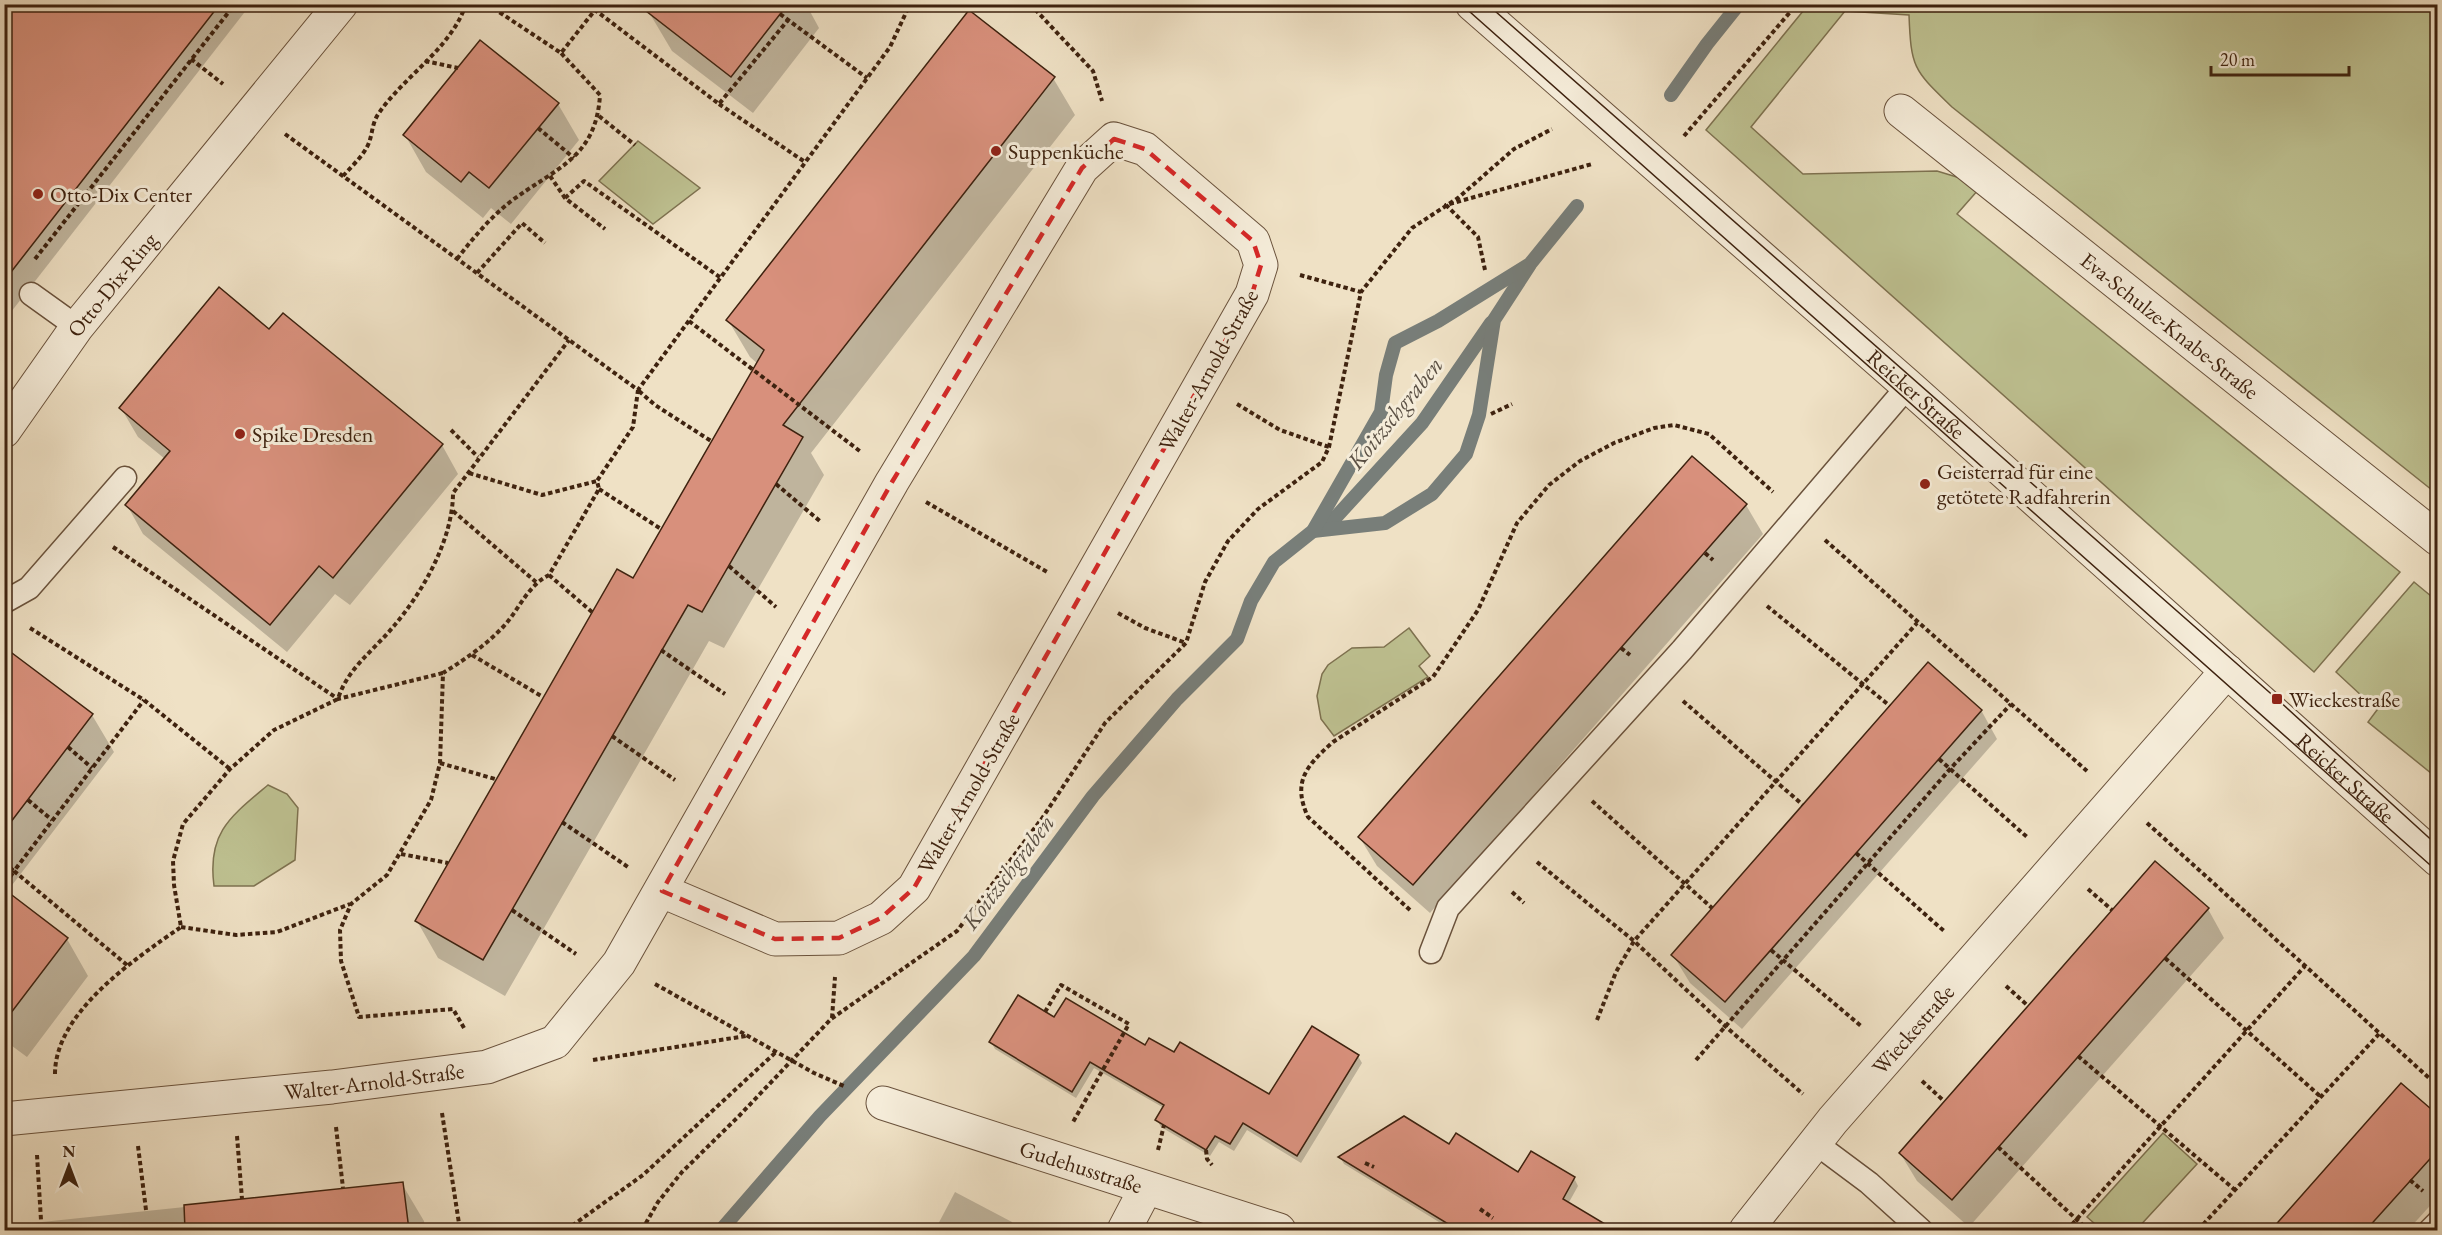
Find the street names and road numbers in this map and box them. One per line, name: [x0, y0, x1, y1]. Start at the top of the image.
street label: Otto-Dix-Ring: [61, 226, 164, 343]
street label: Eva-Schulze-Knabe-Straße: [2074, 246, 2265, 406]
street label: Walter-Arnold-Straße: [1152, 284, 1265, 456]
street label: Reicker Straße: [1861, 343, 1972, 446]
street label: Walter-Arnold-Straße: [911, 707, 1026, 879]
street label: Reicker Straße: [2290, 726, 2401, 830]
street label: Wieckestraße: [1865, 978, 1961, 1081]
street label: Walter-Arnold-Straße: [283, 1056, 466, 1107]
street label: Gudehusstraße: [1016, 1134, 1146, 1200]

